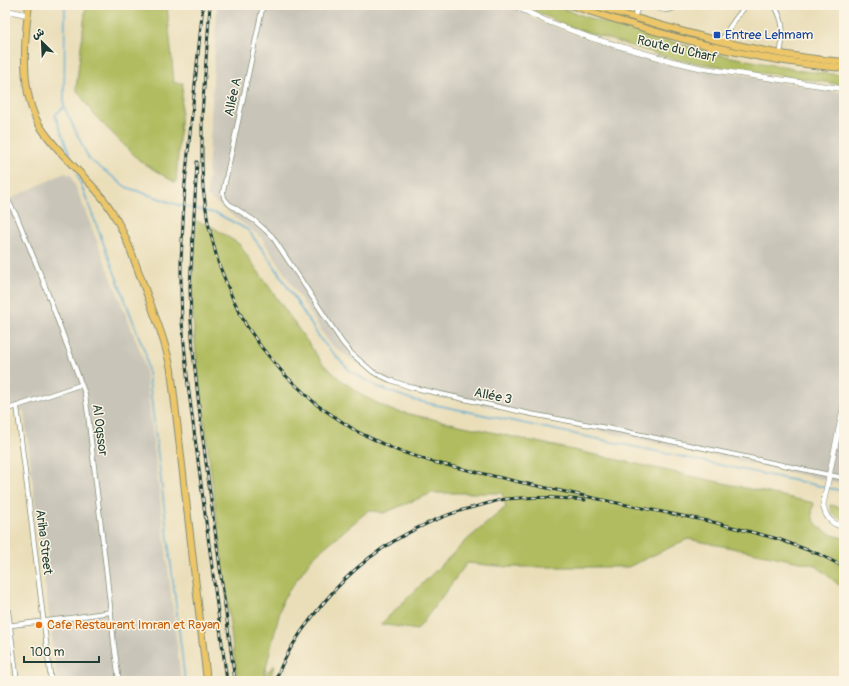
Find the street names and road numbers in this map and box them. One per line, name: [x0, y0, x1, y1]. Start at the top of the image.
street label: Route du Charf: [636, 32, 719, 66]
street label: Allée A: [221, 76, 245, 118]
street label: Allée 3: [473, 384, 513, 408]
street label: Al Oqssor: [89, 403, 111, 457]
street label: Ariha Street: [32, 508, 56, 576]

